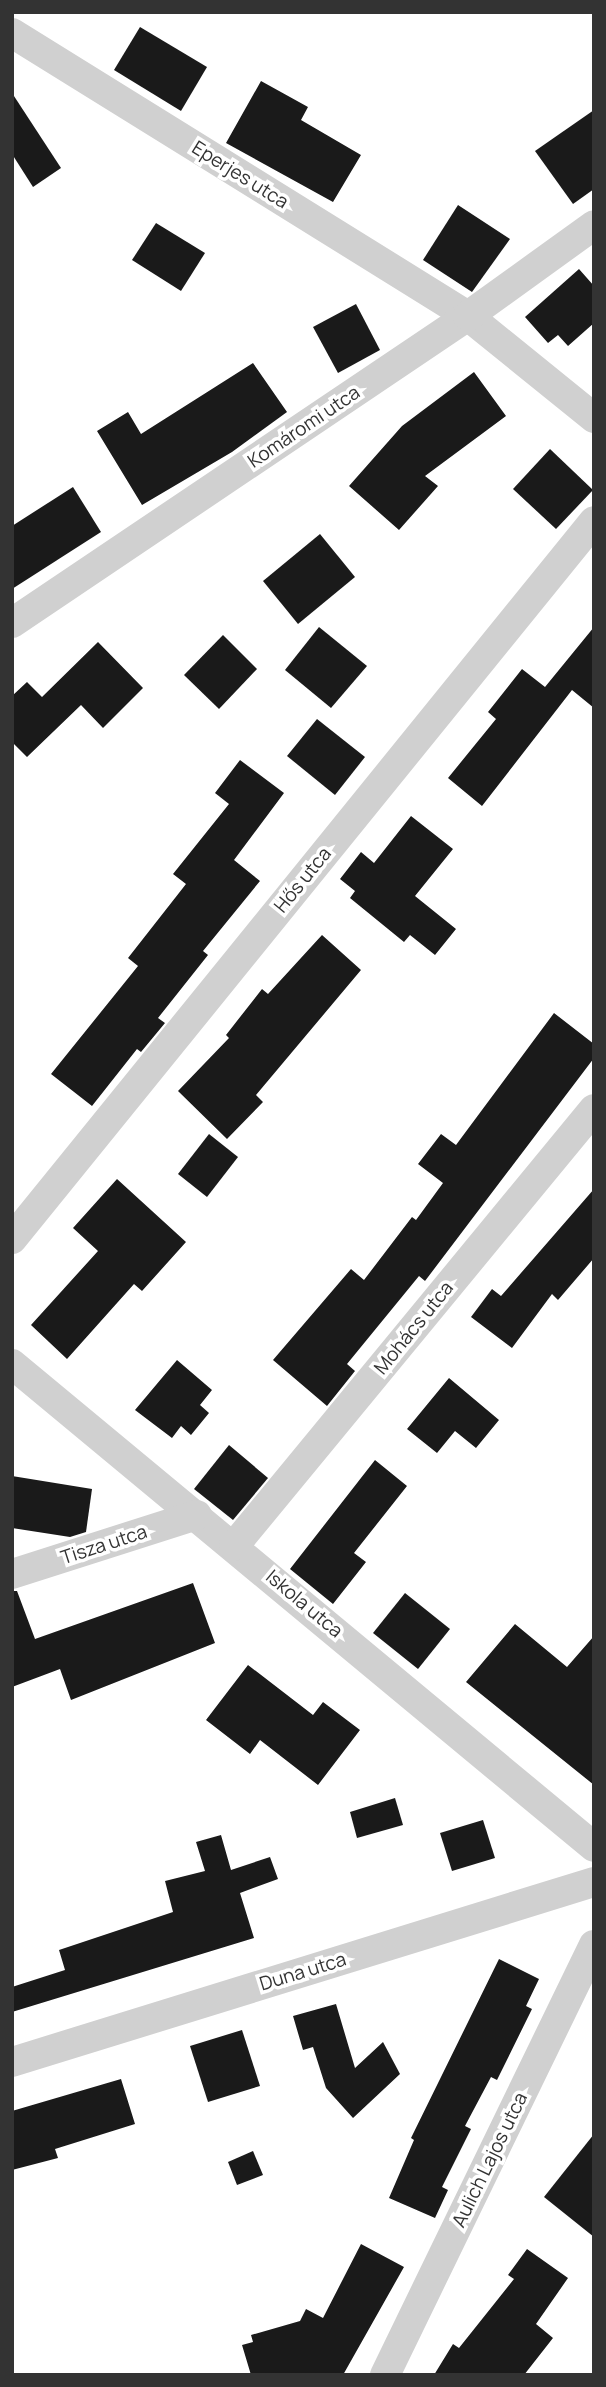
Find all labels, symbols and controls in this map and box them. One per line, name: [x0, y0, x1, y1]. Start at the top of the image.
street label: Eperjes utca: [188, 136, 292, 214]
street label: Komáromi utca: [244, 381, 364, 473]
street label: Hős utca: [270, 843, 336, 917]
street label: Mohács utca: [370, 1277, 458, 1379]
street label: Tisza utca: [58, 1520, 150, 1570]
street label: Iskola utca: [261, 1565, 347, 1643]
street label: Duna utca: [257, 1948, 349, 1996]
street label: Aulich Lajos utca: [447, 2089, 533, 2231]

